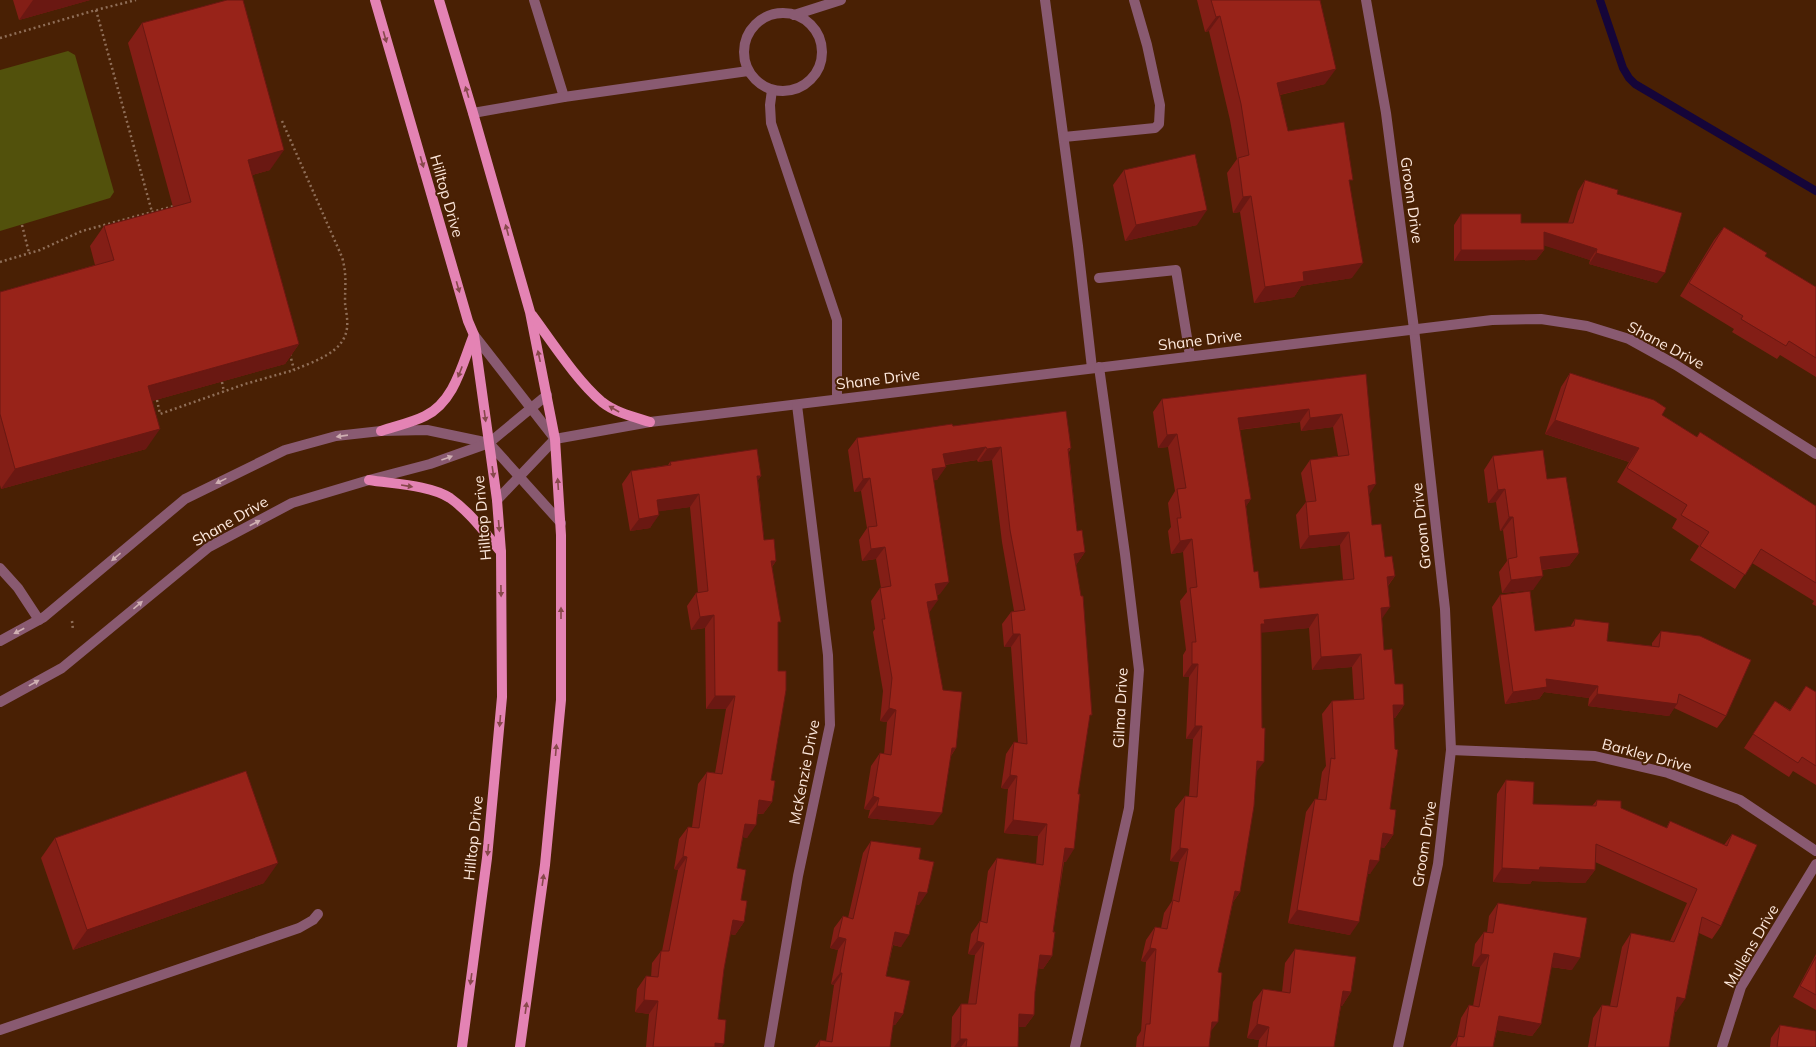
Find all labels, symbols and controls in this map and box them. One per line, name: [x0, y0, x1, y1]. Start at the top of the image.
one-way arrow: [383, 31, 389, 44]
one-way arrow: [464, 86, 470, 98]
street label: Hilltop Drive: [426, 152, 468, 240]
street label: Groom Drive: [1397, 156, 1427, 244]
one-way arrow: [419, 157, 425, 169]
one-way arrow: [504, 224, 510, 236]
one-way arrow: [455, 281, 461, 293]
street label: Shane Drive: [1624, 317, 1708, 373]
street label: Shane Drive: [1157, 325, 1243, 355]
one-way arrow: [535, 350, 541, 363]
street label: Shane Drive: [835, 364, 921, 394]
one-way arrow: [457, 366, 463, 378]
one-way arrow: [608, 405, 620, 412]
one-way arrow: [482, 409, 488, 422]
one-way arrow: [336, 433, 348, 439]
one-way arrow: [441, 455, 453, 461]
one-way arrow: [490, 466, 496, 478]
street label: Hilltop Drive: [469, 475, 495, 561]
one-way arrow: [215, 478, 227, 485]
one-way arrow: [555, 478, 562, 490]
street label: Groom Drive: [1407, 482, 1435, 570]
one-way arrow: [401, 483, 413, 489]
street label: Shane Drive: [189, 492, 271, 550]
one-way arrow: [249, 520, 261, 526]
one-way arrow: [495, 520, 502, 532]
one-way arrow: [111, 552, 122, 561]
one-way arrow: [498, 585, 505, 597]
one-way arrow: [132, 601, 143, 610]
one-way arrow: [558, 606, 564, 619]
one-way arrow: [13, 627, 25, 634]
street label: Gilma Drive: [1108, 667, 1132, 749]
one-way arrow: [28, 680, 40, 687]
one-way arrow: [497, 715, 503, 727]
street label: McKenzie Drive: [785, 718, 823, 826]
street label: Barkley Drive: [1600, 734, 1694, 776]
one-way arrow: [553, 744, 559, 756]
street label: Hilltop Drive: [459, 795, 487, 881]
street label: Groom Drive: [1408, 800, 1440, 888]
one-way arrow: [485, 844, 491, 856]
one-way arrow: [540, 873, 546, 886]
street label: Mullens Drive: [1719, 901, 1783, 991]
one-way arrow: [468, 973, 474, 985]
one-way arrow: [523, 1002, 529, 1014]

